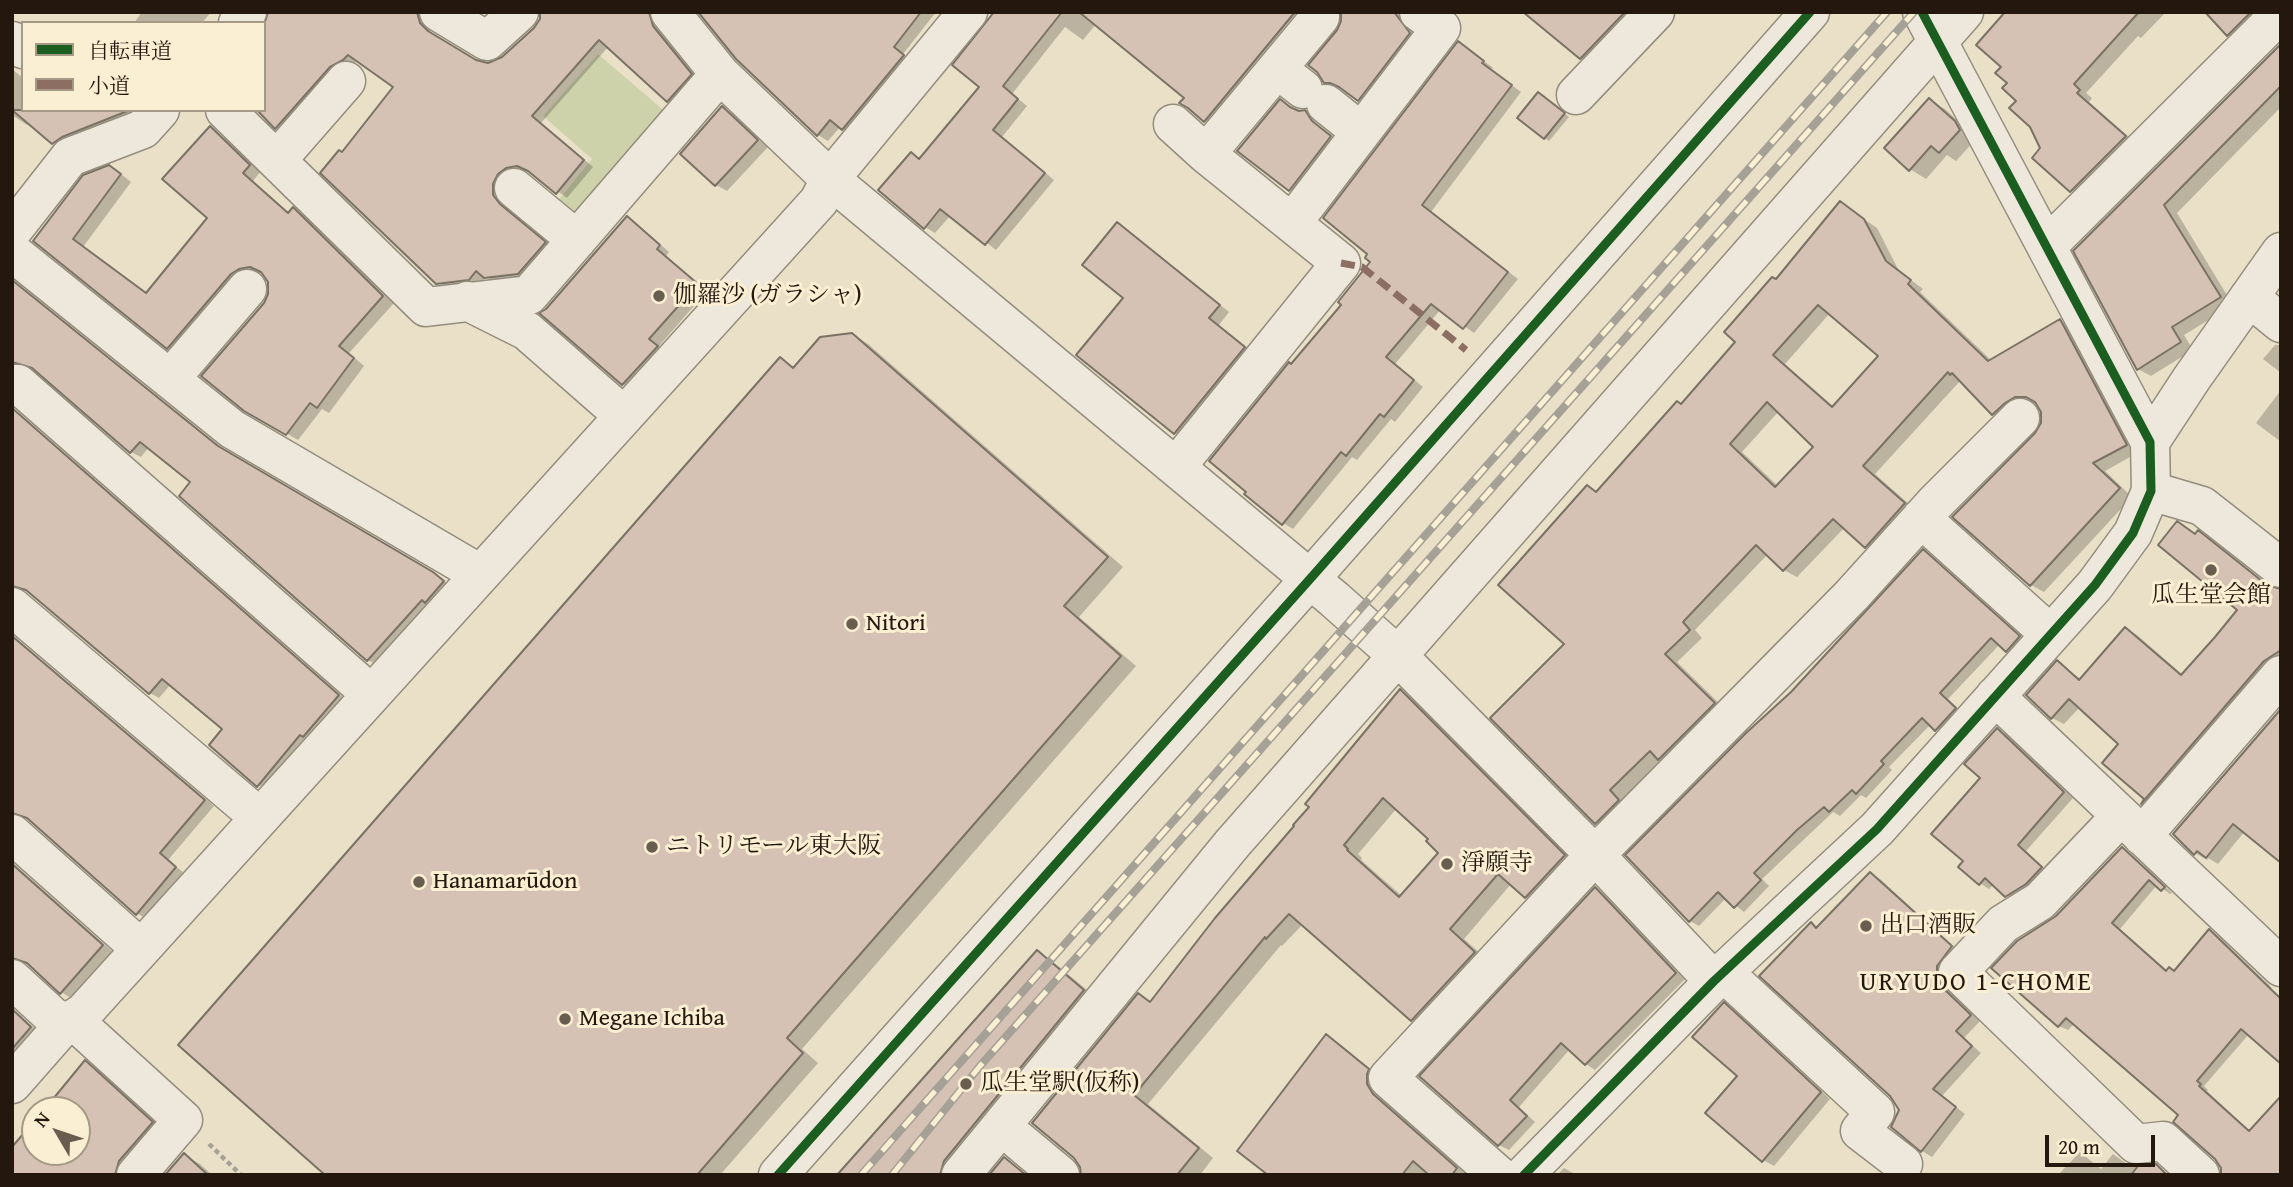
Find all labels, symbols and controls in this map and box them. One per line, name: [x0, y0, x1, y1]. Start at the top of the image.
legend: [21, 21, 266, 112]
text: 自転車道: [88, 35, 172, 66]
text: 小道: [88, 70, 130, 101]
place label: 伽羅沙 (ガラシャ): [673, 282, 862, 310]
marker: 伽羅沙 (ガラシャ): [651, 288, 667, 304]
marker: 瓜生堂会館: [2203, 562, 2219, 578]
place label: 瓜生堂会館: [2151, 582, 2271, 610]
place label: Nitori: [866, 610, 926, 638]
marker: Nitori: [844, 616, 860, 632]
place label: ニトリモール東大阪: [666, 833, 881, 861]
marker: ニトリモール東大阪: [644, 839, 660, 855]
place label: 淨願寺: [1461, 850, 1533, 878]
marker: 淨願寺: [1439, 856, 1455, 872]
place label: Hanamarūdon: [433, 868, 577, 896]
marker: Hanamarūdon: [411, 874, 427, 890]
place label: 出口酒販: [1880, 912, 1976, 940]
marker: 出口酒販: [1858, 918, 1874, 934]
district label: URYUDO 1-CHOME: [1861, 967, 2091, 999]
place label: Megane Ichiba: [579, 1005, 725, 1033]
marker: Megane Ichiba: [557, 1011, 573, 1027]
place label: 瓜生堂駅(仮称): [980, 1070, 1139, 1098]
marker: 瓜生堂駅(仮称): [958, 1076, 974, 1092]
north arrow: [21, 1096, 91, 1166]
text: N: [26, 1105, 56, 1133]
scale bar: [2048, 1120, 2158, 1164]
text: 20 m: [2058, 1131, 2100, 1162]

